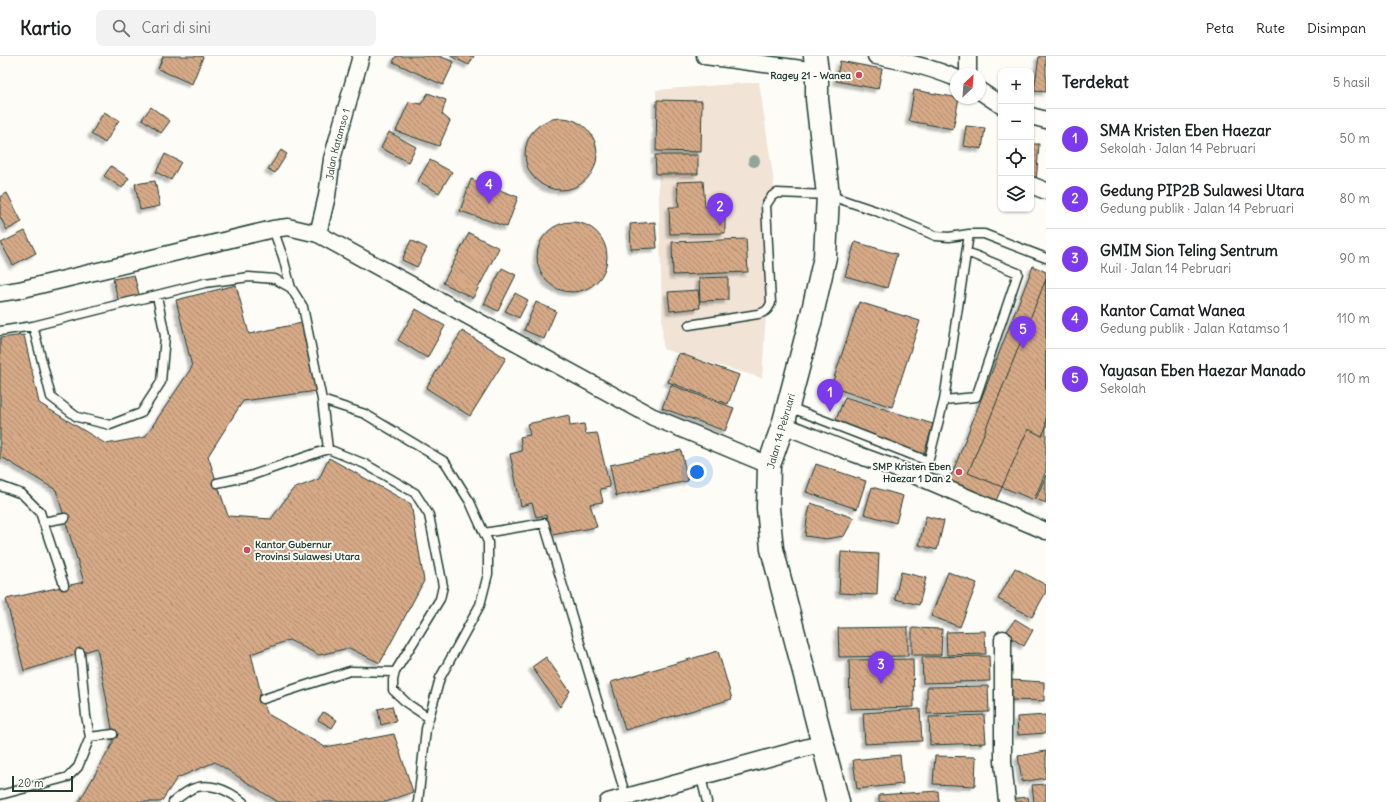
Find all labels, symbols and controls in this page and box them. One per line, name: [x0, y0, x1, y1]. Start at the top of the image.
search box: [96, 10, 376, 46]
text: Kartio: [20, 16, 72, 40]
icon: search: [110, 17, 132, 39]
text: Cari di sini: [142, 18, 211, 37]
text: Peta: [1206, 19, 1234, 37]
text: Rute: [1256, 19, 1285, 37]
text: Disimpan: [1307, 19, 1366, 37]
north arrow: [950, 68, 986, 104]
map controls: [998, 68, 1034, 212]
button: +: [998, 68, 1034, 104]
place label: Ragey 21 - Wanea: [770, 69, 851, 82]
marker: Ragey 21 - Wanea: [854, 70, 864, 80]
text: Terdekat: [1062, 71, 1129, 93]
text: 5 hasil: [1333, 74, 1370, 91]
button: −: [998, 104, 1034, 140]
street label: Jalan Katamso 1: [323, 107, 352, 181]
text: SMA Kristen Eben Haezar: [1100, 121, 1271, 140]
text: 1: [1072, 130, 1078, 147]
text: 50 m: [1339, 130, 1370, 147]
button: locate: [998, 140, 1034, 176]
text: Sekolah · Jalan 14 Pebruari: [1100, 140, 1256, 157]
pin: 4: [476, 171, 502, 204]
button: layers: [998, 176, 1034, 212]
text: Gedung PIP2B Sulawesi Utara: [1100, 181, 1304, 200]
text: 2: [1071, 190, 1079, 207]
text: 80 m: [1339, 190, 1370, 207]
pin: 2: [707, 193, 733, 226]
text: Gedung publik · Jalan 14 Pebruari: [1100, 200, 1294, 217]
text: GMIM Sion Teling Sentrum: [1100, 241, 1278, 260]
text: 3: [1071, 250, 1079, 267]
text: 90 m: [1339, 250, 1370, 267]
text: Kuil · Jalan 14 Pebruari: [1100, 260, 1231, 277]
text: Kantor Camat Wanea: [1100, 301, 1245, 320]
text: 4: [1071, 310, 1079, 327]
text: 110 m: [1337, 310, 1370, 327]
pin: 5: [1010, 316, 1036, 349]
text: Gedung publik · Jalan Katamso 1: [1100, 320, 1288, 337]
text: Yayasan Eben Haezar Manado: [1100, 361, 1306, 380]
text: 5: [1071, 370, 1079, 387]
text: 110 m: [1337, 370, 1370, 387]
pin: 1: [817, 379, 843, 412]
text: Sekolah: [1100, 380, 1146, 397]
street label: Jalan 14 Pebruari: [764, 392, 798, 470]
place label: SMP Kristen Eben Haezar 1 Dan 2: [872, 460, 952, 485]
your location: [687, 462, 707, 482]
marker: SMP Kristen Eben Haezar 1 Dan 2: [954, 467, 964, 477]
place label: Kantor Gubernur Provinsi Sulawesi Utara: [255, 538, 360, 563]
marker: Kantor Gubernur Provinsi Sulawesi Utara: [242, 545, 252, 555]
pin: 3: [868, 651, 894, 684]
scale bar: [12, 774, 73, 793]
text: 20 m: [18, 776, 44, 790]

